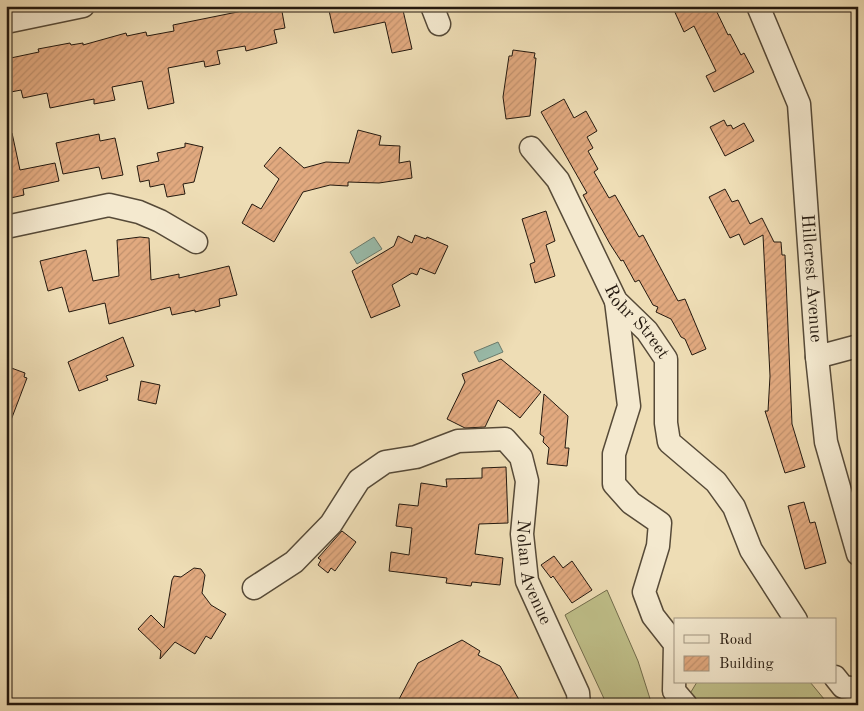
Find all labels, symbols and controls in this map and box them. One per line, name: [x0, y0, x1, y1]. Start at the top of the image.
street label: Hillcrest Avenue: [798, 213, 825, 343]
street label: Rohr Street: [601, 282, 672, 362]
street label: Nolan Avenue: [513, 519, 555, 628]
legend: [674, 618, 836, 684]
text: Road: [719, 633, 753, 648]
text: Building: [719, 657, 774, 672]

